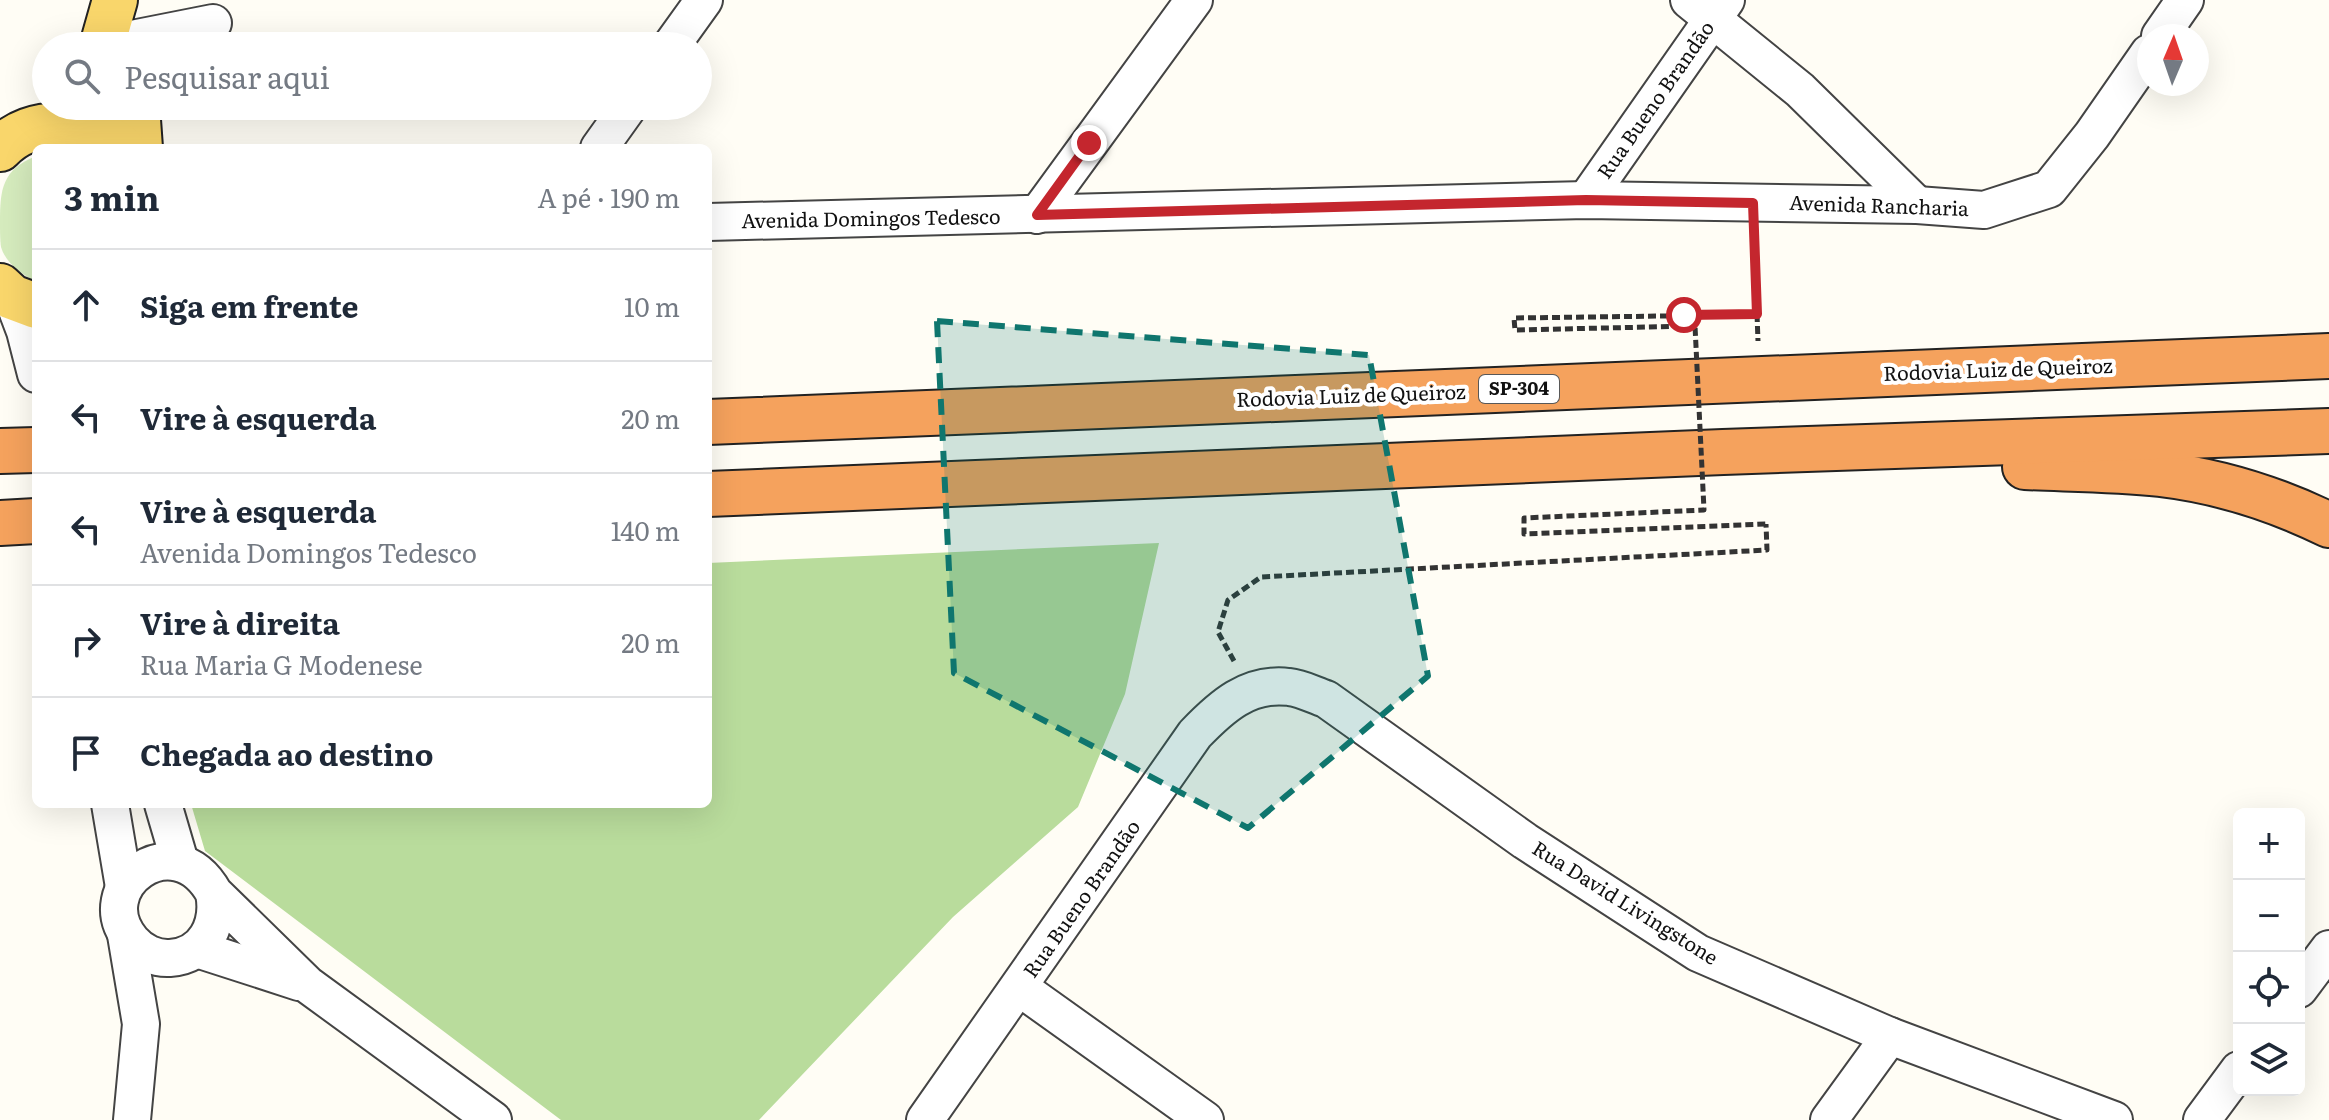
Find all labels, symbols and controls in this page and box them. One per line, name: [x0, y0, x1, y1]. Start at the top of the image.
street label: Rua Bueno Brandão: [1588, 14, 1720, 184]
north arrow: [2137, 24, 2209, 96]
search box: [32, 32, 712, 120]
icon: search: [60, 54, 104, 98]
text: Pesquisar aqui: [124, 54, 330, 98]
route end: [1071, 125, 1107, 161]
text: 3 min: [64, 171, 160, 221]
text: A pé · 190 m: [537, 177, 680, 216]
street label: Avenida Rancharia: [1789, 186, 1970, 222]
street label: Avenida Domingos Tedesco: [741, 200, 1001, 234]
icon: ahead: [64, 283, 108, 327]
text: Siga em frente: [140, 283, 359, 327]
text: 10 m: [624, 286, 680, 325]
route start: [1666, 297, 1702, 333]
street label: Rodovia Luiz de Queiroz: [1883, 349, 2114, 387]
street label: Rodovia Luiz de Queiroz: [1236, 375, 1467, 413]
road number: SP-304: [1479, 375, 1559, 403]
icon: left: [64, 395, 108, 439]
text: Vire à esquerda: [140, 395, 376, 439]
text: 20 m: [621, 398, 680, 437]
text: Vire à esquerda: [140, 488, 376, 532]
icon: left: [64, 507, 108, 551]
text: 140 m: [611, 510, 680, 549]
text: Avenida Domingos Tedesco: [140, 532, 477, 571]
text: Vire à direita: [140, 600, 340, 644]
icon: right: [64, 619, 108, 663]
text: 20 m: [621, 622, 680, 661]
text: Rua Maria G Modenese: [140, 644, 423, 683]
icon: arrive: [64, 731, 108, 775]
text: Chegada ao destino: [140, 731, 433, 775]
map controls: [2233, 808, 2305, 1096]
button: +: [2233, 808, 2305, 880]
street label: Rua Bueno Brandão: [1014, 813, 1146, 983]
street label: Rua David Livingstone: [1527, 832, 1725, 971]
button: −: [2233, 880, 2305, 952]
button: locate: [2233, 952, 2305, 1024]
button: layers: [2233, 1024, 2305, 1096]

